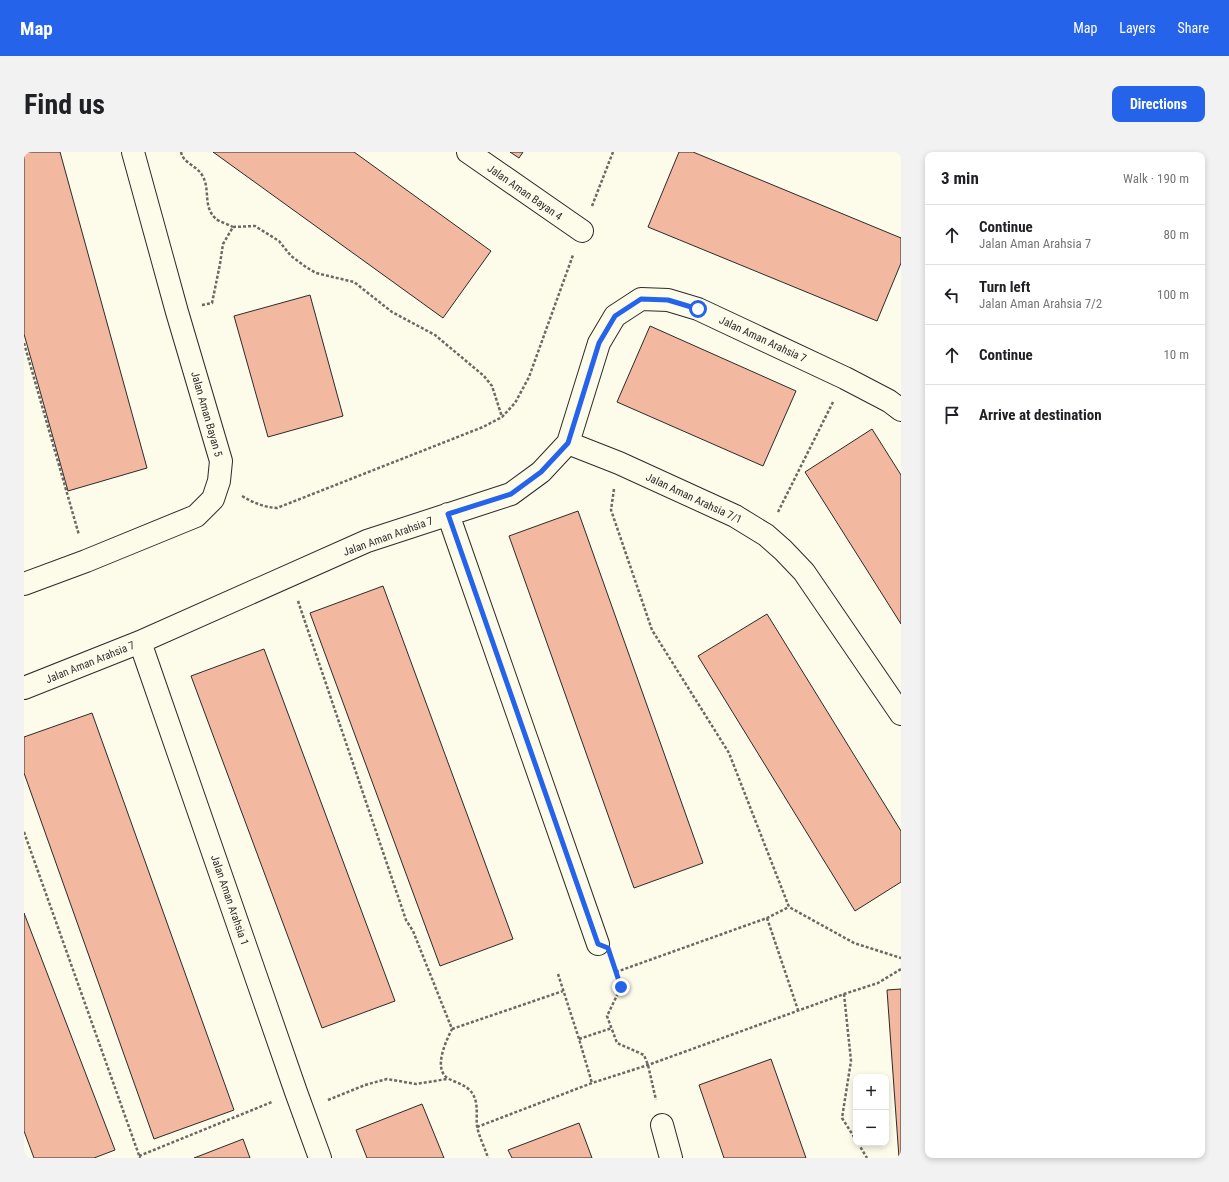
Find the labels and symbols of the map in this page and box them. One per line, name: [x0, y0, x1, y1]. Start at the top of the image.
street label: Jalan Aman Bayan 4: [485, 162, 565, 223]
route start: [689, 300, 707, 318]
street label: Jalan Aman Arahsia 7: [717, 314, 809, 365]
street label: Jalan Aman Bayan 5: [188, 370, 225, 458]
street label: Jalan Aman Arahsia 7/1: [644, 471, 744, 526]
street label: Jalan Aman Arahsia 7: [341, 514, 435, 559]
street label: Jalan Aman Arahsia 7: [44, 639, 137, 686]
street label: Jalan Aman Arahsia 1: [208, 853, 251, 947]
route end: [612, 978, 630, 996]

